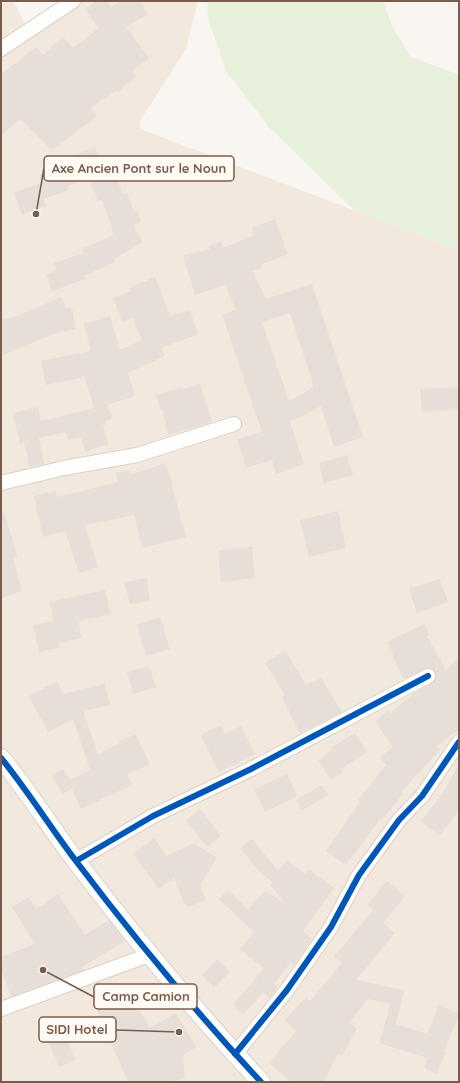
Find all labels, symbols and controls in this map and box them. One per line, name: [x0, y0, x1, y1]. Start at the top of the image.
callout: Axe Ancien Pont sur le Noun: [44, 156, 234, 181]
text: Axe Ancien Pont sur le Noun: [52, 160, 226, 176]
callout: Camp Camion: [94, 984, 197, 1009]
text: Camp Camion: [102, 988, 190, 1004]
callout: SIDI Hotel: [39, 1017, 116, 1042]
text: SIDI Hotel: [46, 1021, 108, 1037]

